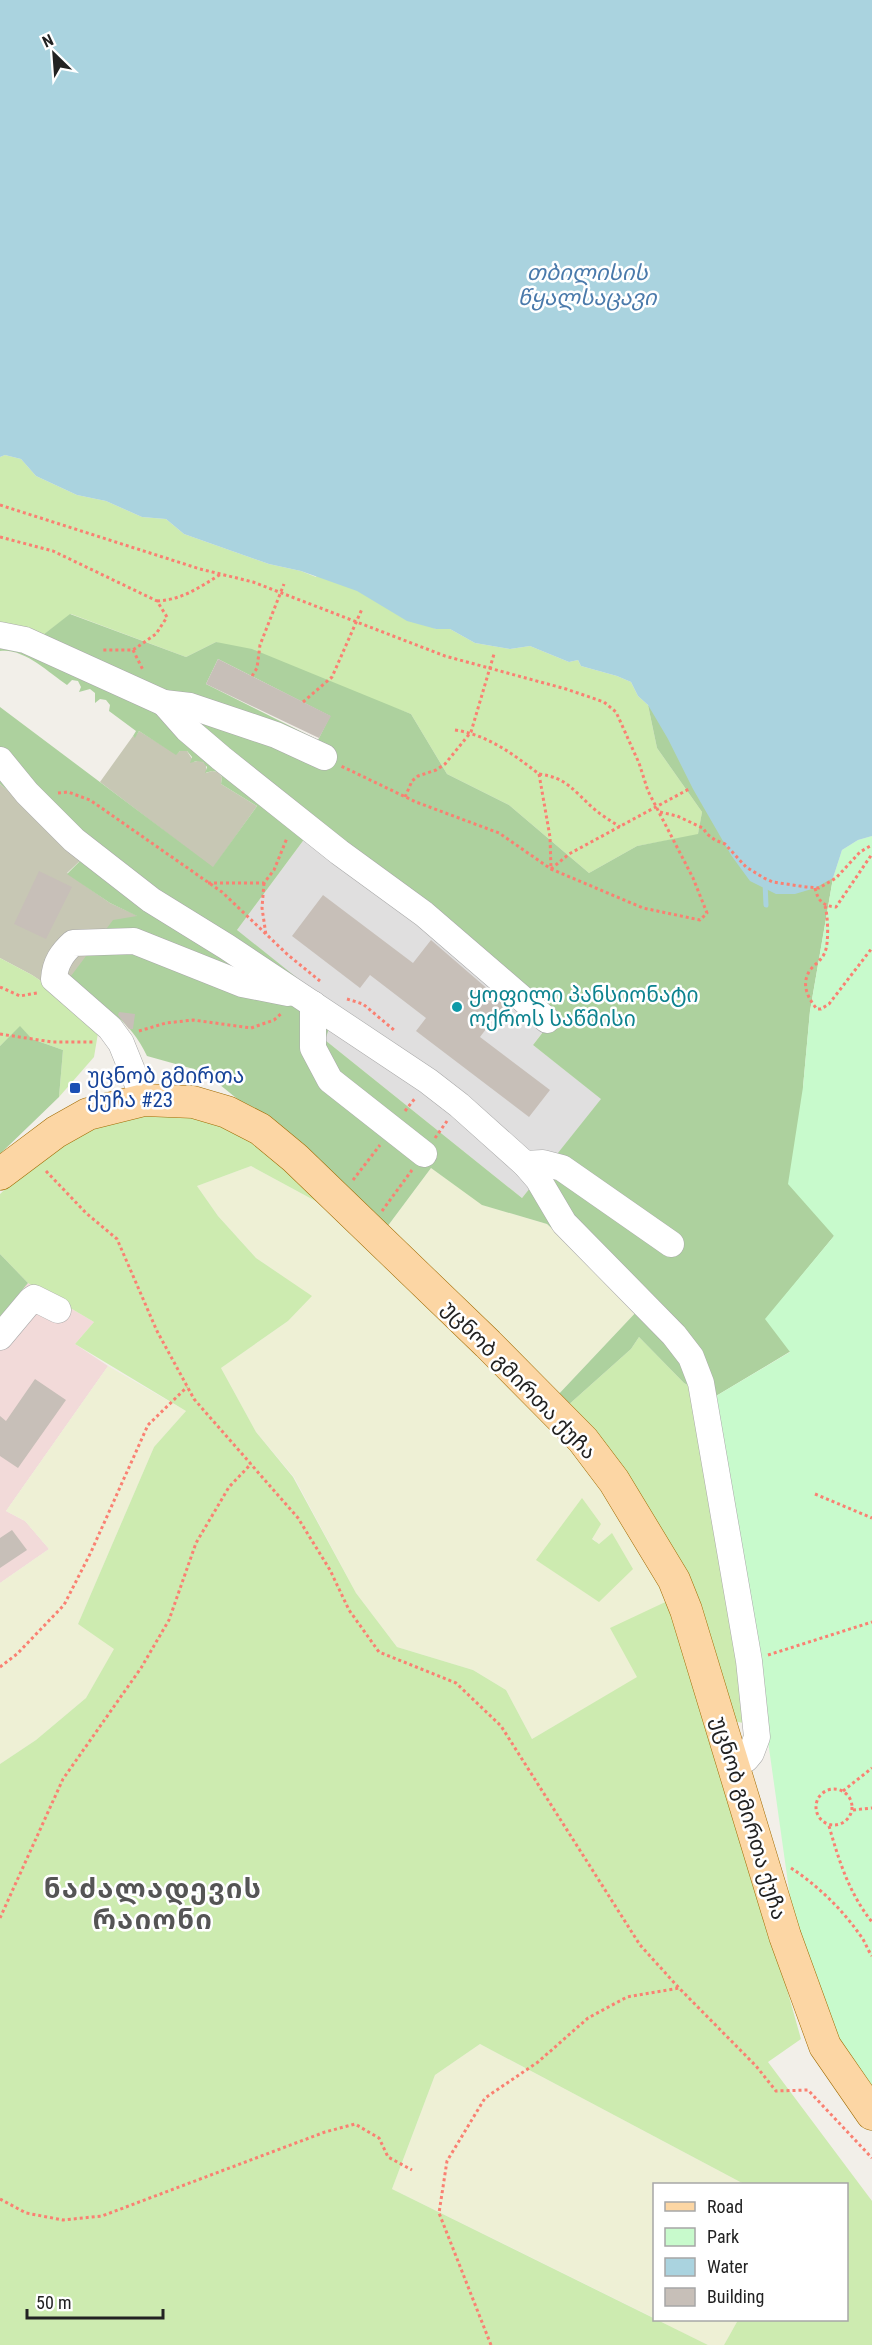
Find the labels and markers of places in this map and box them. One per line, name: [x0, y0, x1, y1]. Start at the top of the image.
place label: ყოფილი პანსიონატი ოქროს საწმისი: [469, 983, 699, 1031]
marker: ყოფილი პანსიონატი ოქროს საწმისი: [450, 1000, 464, 1014]
place label: უცნობ გმირთა ქუჩა #23: [87, 1064, 244, 1112]
marker: უცნობ გმირთა ქუჩა #23: [68, 1081, 82, 1095]

